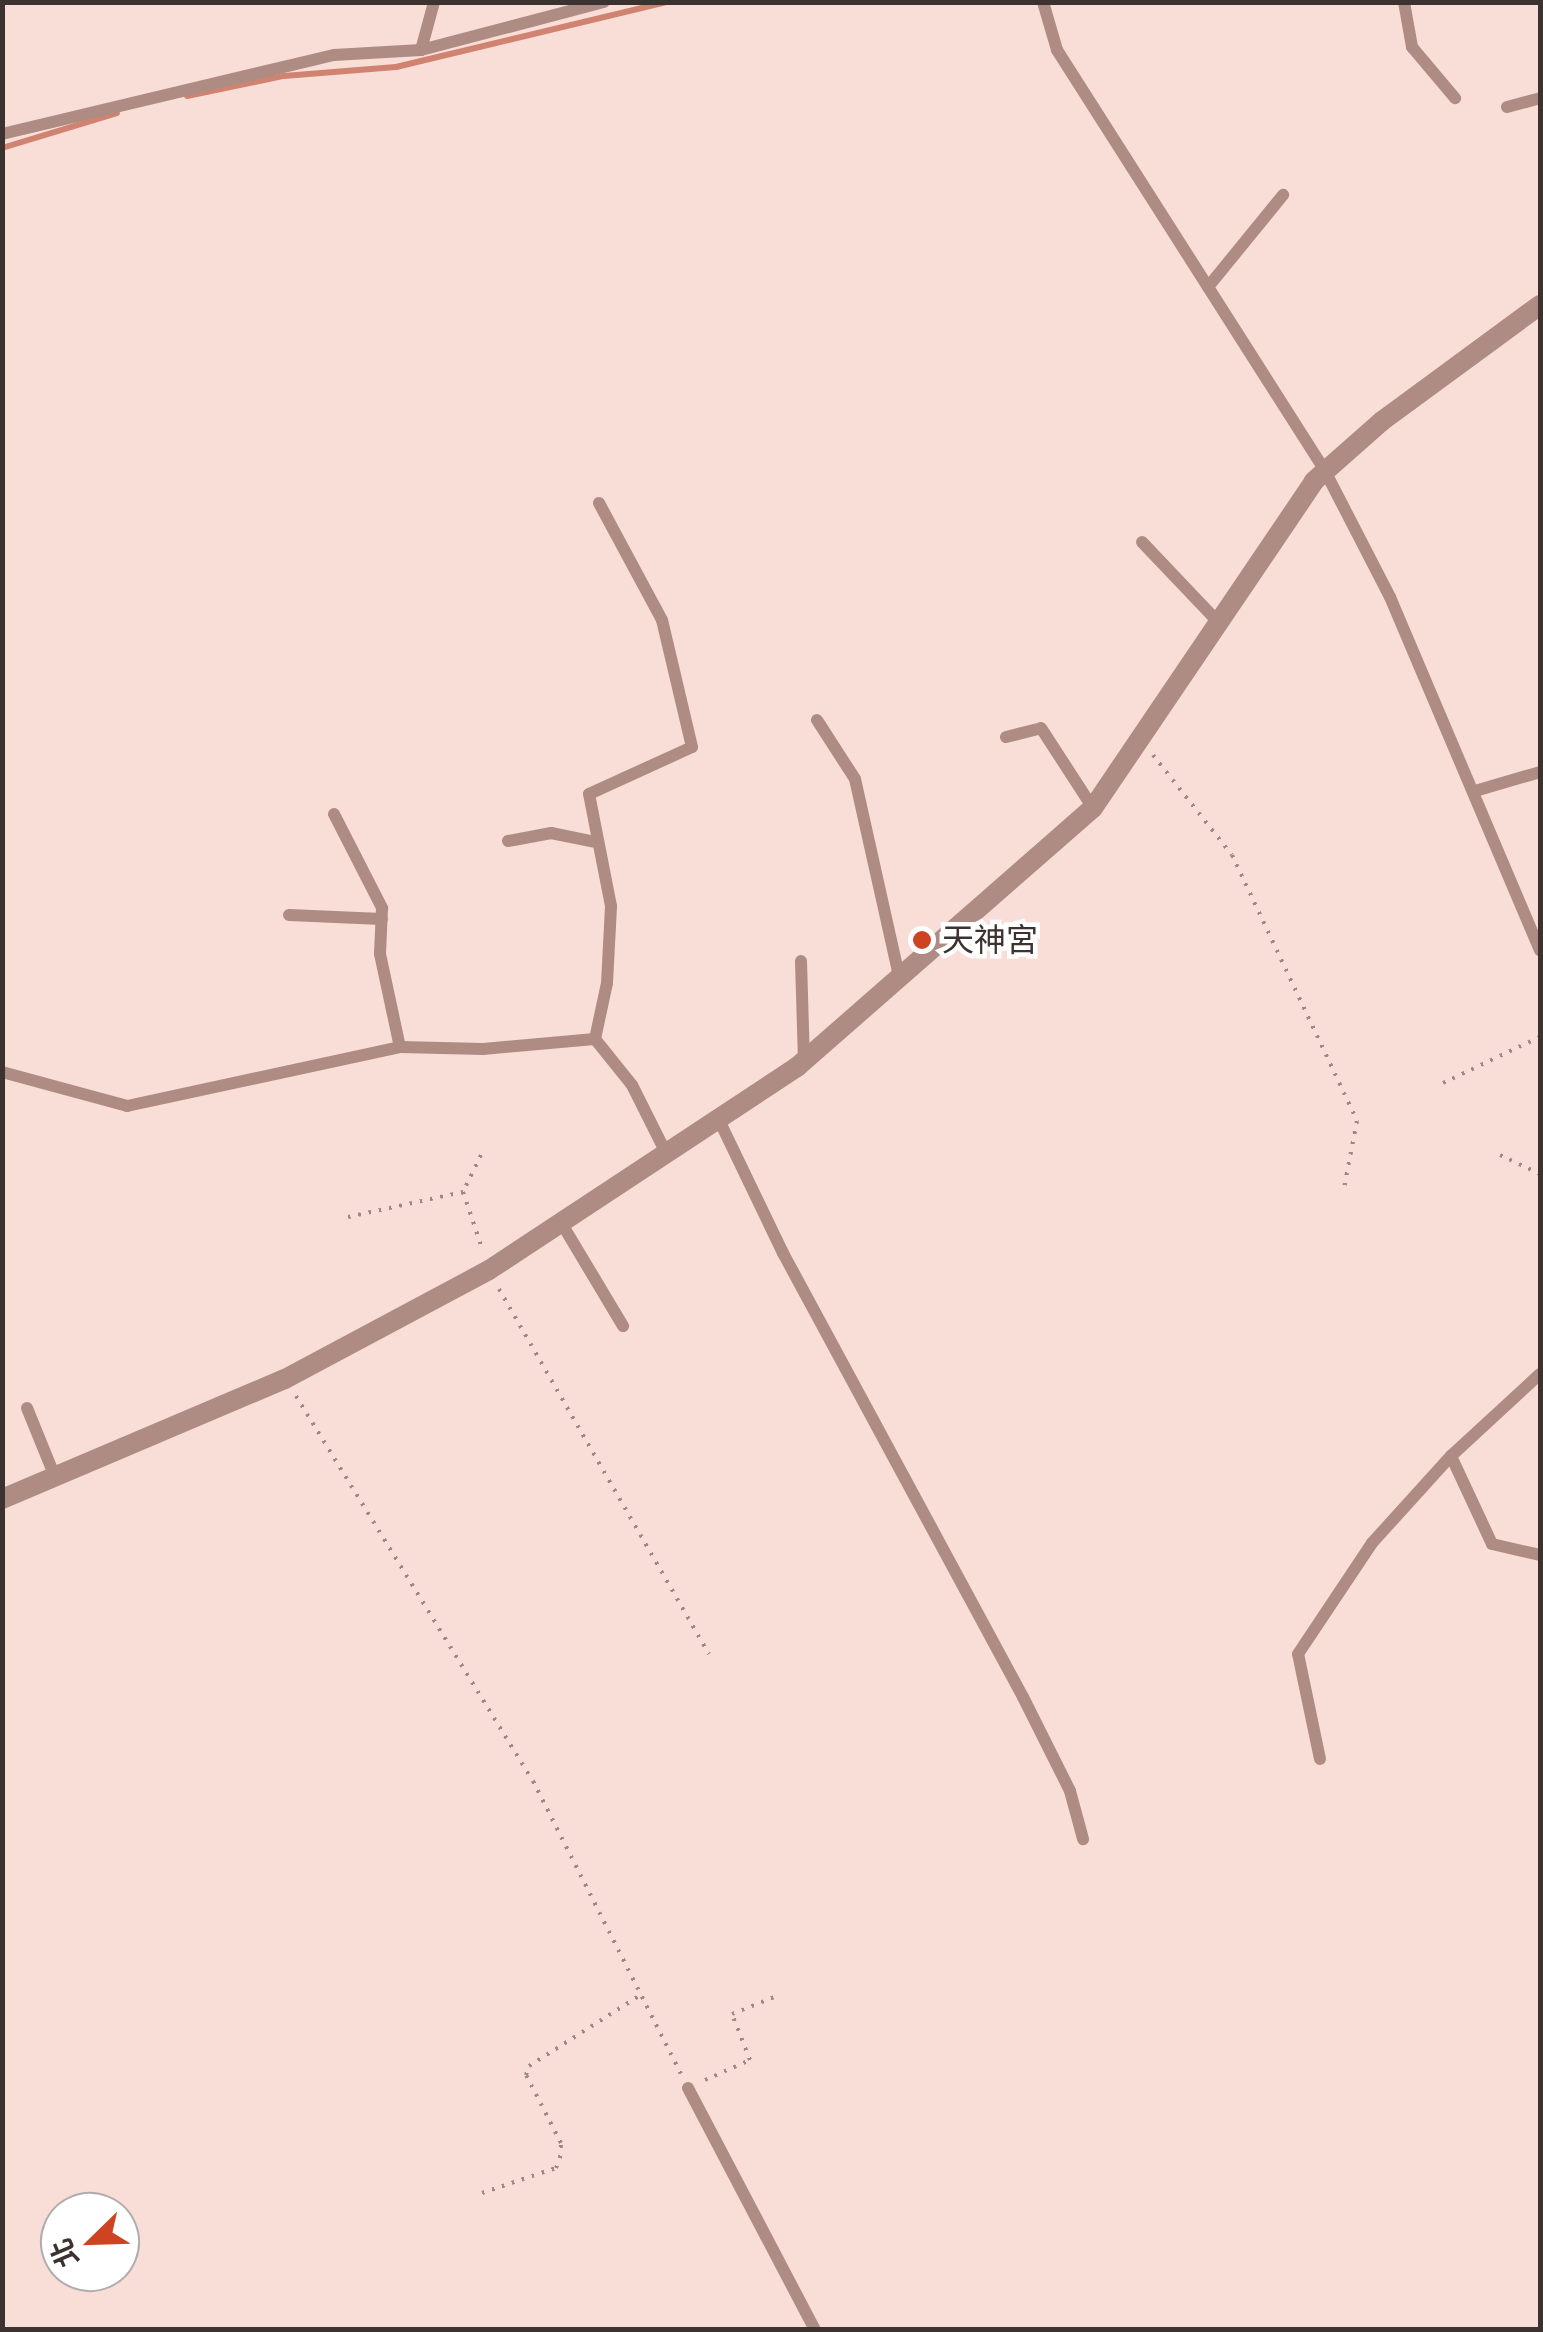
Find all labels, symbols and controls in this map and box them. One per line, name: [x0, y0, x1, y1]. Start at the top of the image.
place label: 天神宮: [942, 921, 1038, 959]
marker: 天神宮: [911, 929, 933, 951]
north arrow: [40, 2192, 140, 2292]
text: 北: [42, 2233, 86, 2273]

